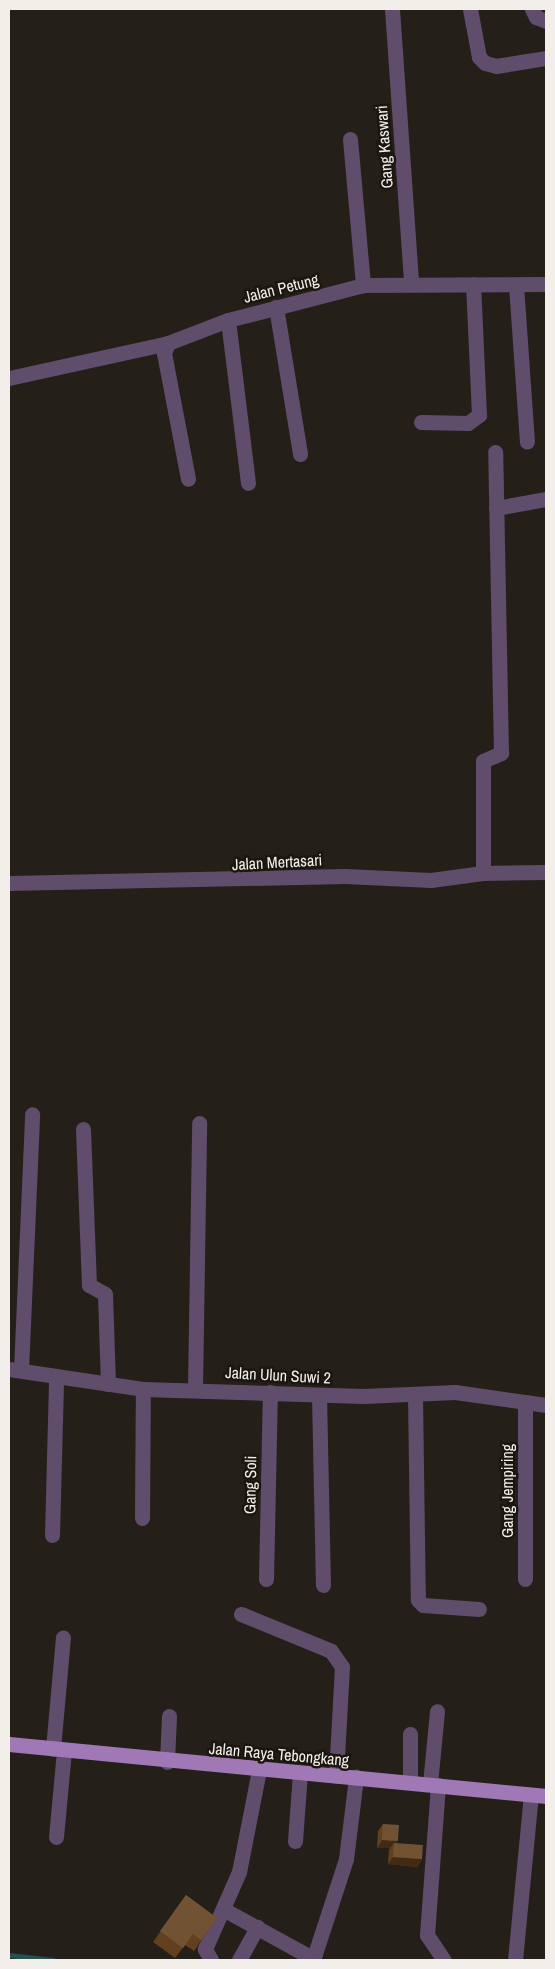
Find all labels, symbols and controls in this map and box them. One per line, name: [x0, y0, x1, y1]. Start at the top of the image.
street label: Gang Kaswari: [372, 105, 396, 189]
street label: Jalan Petung: [242, 269, 320, 307]
street label: Jalan Mertasari: [231, 850, 323, 874]
street label: Jalan Ulun Suwi 2: [225, 1363, 331, 1387]
street label: Gang Jempiring: [497, 1444, 517, 1538]
street label: Gang Soli: [240, 1456, 260, 1514]
street label: Jalan Raya Tebongkang: [208, 1738, 350, 1770]

